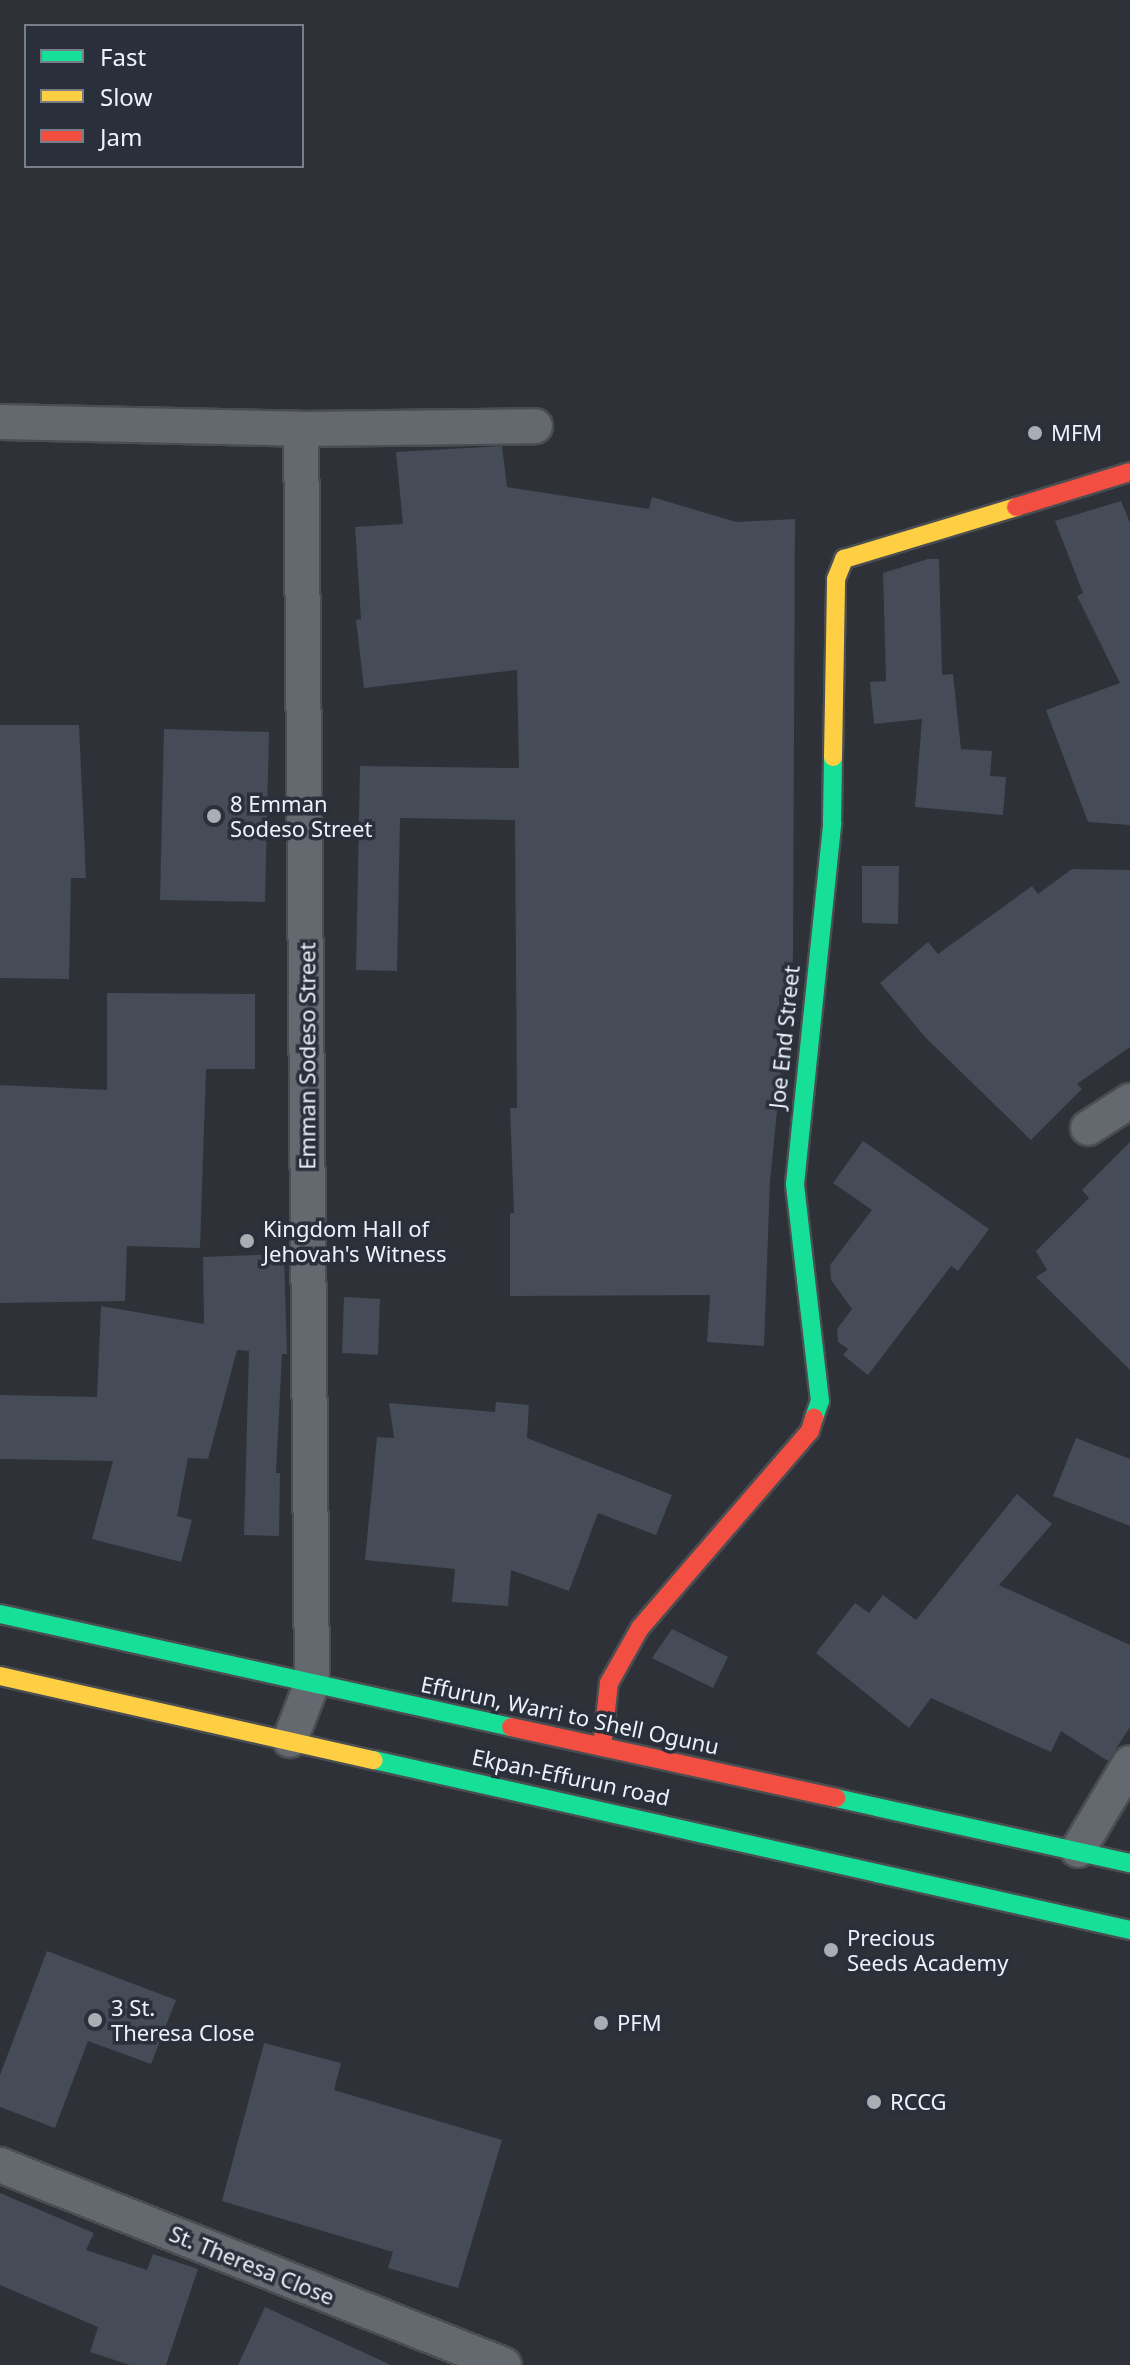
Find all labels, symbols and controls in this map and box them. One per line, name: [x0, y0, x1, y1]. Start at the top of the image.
legend: [24, 24, 304, 168]
text: Fast: [100, 40, 146, 73]
text: Slow: [100, 80, 152, 113]
text: Jam: [100, 120, 142, 153]
place label: MFM: [1051, 420, 1102, 446]
marker: MFM: [1026, 424, 1044, 442]
place label: 8 Emman Sodeso Street: [230, 790, 372, 842]
marker: 8 Emman Sodeso Street: [205, 807, 223, 825]
street label: Emman Sodeso Street: [294, 942, 320, 1170]
street label: Joe End Street: [763, 964, 805, 1110]
place label: Kingdom Hall of Jehovah's Witness: [263, 1215, 446, 1266]
marker: Kingdom Hall of Jehovah's Witness: [238, 1232, 256, 1250]
street label: Effurun, Warri to Shell Ogunu: [418, 1670, 722, 1760]
street label: Ekpan-Effurun road: [470, 1743, 672, 1811]
place label: Precious Seeds Academy: [847, 1924, 1008, 1976]
marker: Precious Seeds Academy: [822, 1941, 840, 1959]
place label: 3 St. Theresa Close: [111, 1994, 255, 2046]
place label: PFM: [617, 2010, 662, 2036]
marker: 3 St. Theresa Close: [86, 2011, 104, 2029]
marker: PFM: [592, 2014, 610, 2032]
place label: RCCG: [890, 2089, 947, 2115]
marker: RCCG: [865, 2093, 883, 2111]
street label: St. Theresa Close: [166, 2220, 338, 2310]

